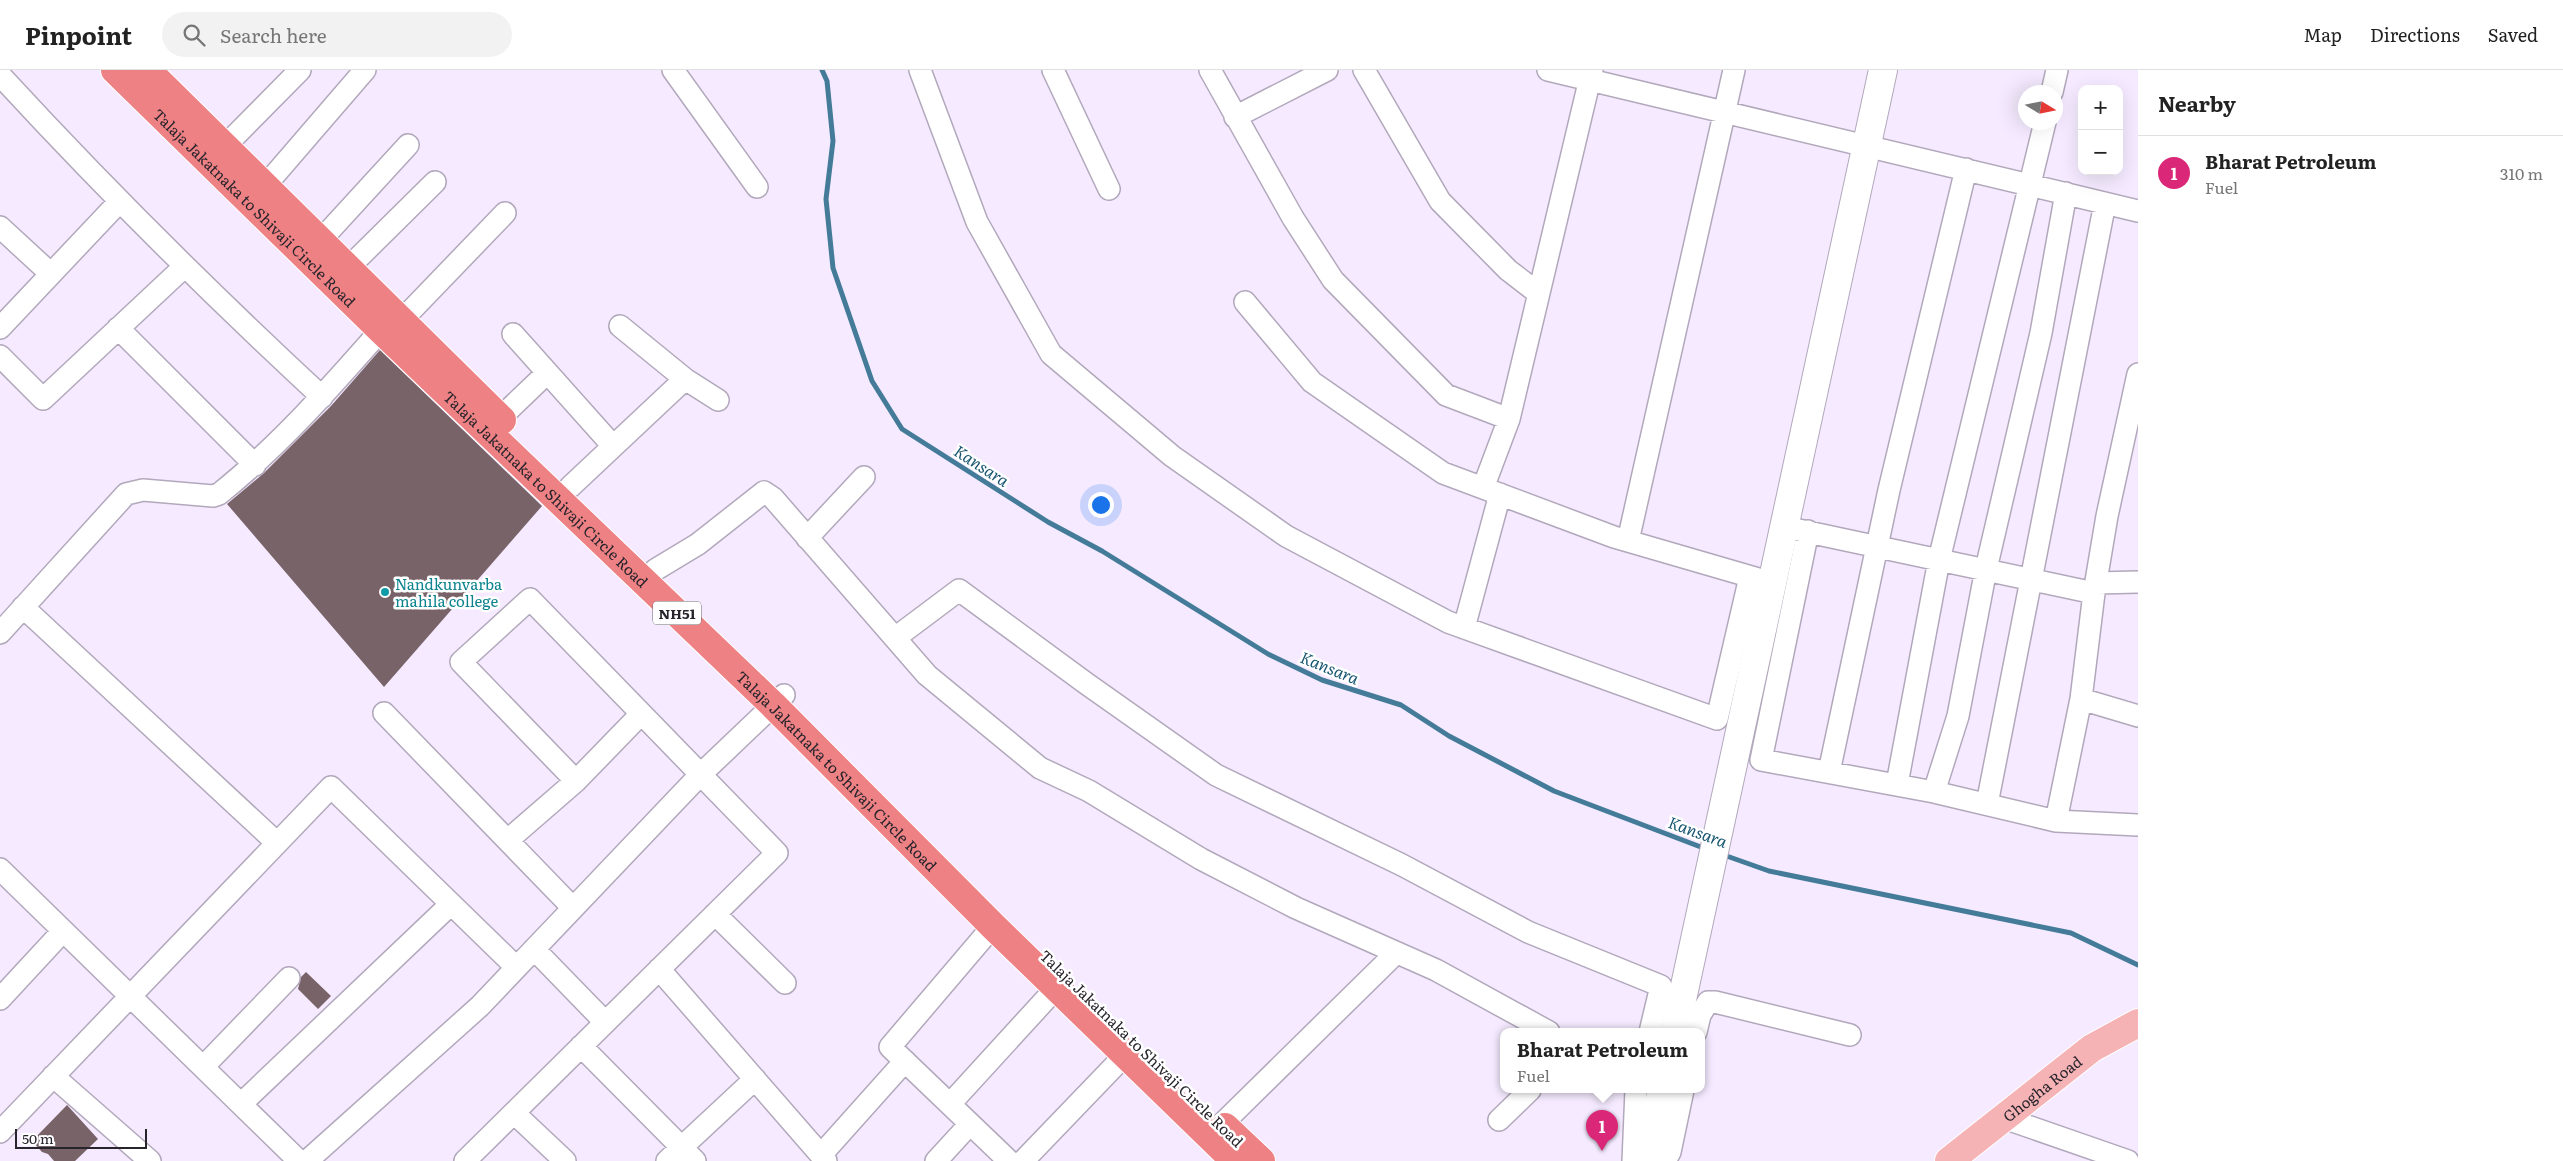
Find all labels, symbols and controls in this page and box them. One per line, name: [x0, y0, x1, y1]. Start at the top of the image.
search box: [162, 12, 512, 57]
text: Pinpoint: [25, 17, 132, 52]
icon: search: [180, 21, 208, 49]
text: Search here: [220, 21, 327, 49]
text: Map: [2304, 21, 2342, 48]
text: Directions: [2370, 21, 2460, 48]
text: Saved: [2488, 21, 2538, 48]
north arrow: [2018, 85, 2063, 130]
map controls: [2078, 85, 2123, 175]
button: +: [2078, 85, 2123, 130]
text: Nearby: [2158, 87, 2236, 118]
street label: Talaja Jakatnaka to Shivaji Circle Road: [149, 102, 362, 312]
button: −: [2078, 130, 2123, 175]
text: Bharat Petroleum: [2205, 147, 2377, 175]
text: 1: [2171, 161, 2177, 185]
text: 310 m: [2500, 161, 2543, 185]
text: Fuel: [2205, 175, 2238, 199]
street label: Talaja Jakatnaka to Shivaji Circle Road: [439, 385, 654, 592]
water label: Kansara: [950, 438, 1015, 492]
your location: [1088, 492, 1114, 518]
place label: Nandkunvarba mahila college: [395, 572, 503, 612]
marker: Nandkunvarba mahila college: [379, 586, 391, 598]
road number: NH51: [653, 602, 701, 624]
water label: Kansara: [1297, 644, 1364, 690]
street label: Talaja Jakatnaka to Shivaji Circle Road: [732, 665, 943, 876]
water label: Kansara: [1665, 809, 1732, 853]
street label: Talaja Jakatnaka to Shivaji Circle Road: [1035, 944, 1249, 1152]
popup: [1500, 1028, 1705, 1093]
text: Bharat Petroleum: [1517, 1035, 1688, 1063]
street label: Ghogha Road: [1997, 1049, 2086, 1127]
text: Fuel: [1517, 1063, 1550, 1087]
pin: 1: [1586, 1110, 1618, 1151]
scale bar: [15, 1126, 148, 1149]
text: 50 m: [22, 1128, 54, 1148]

